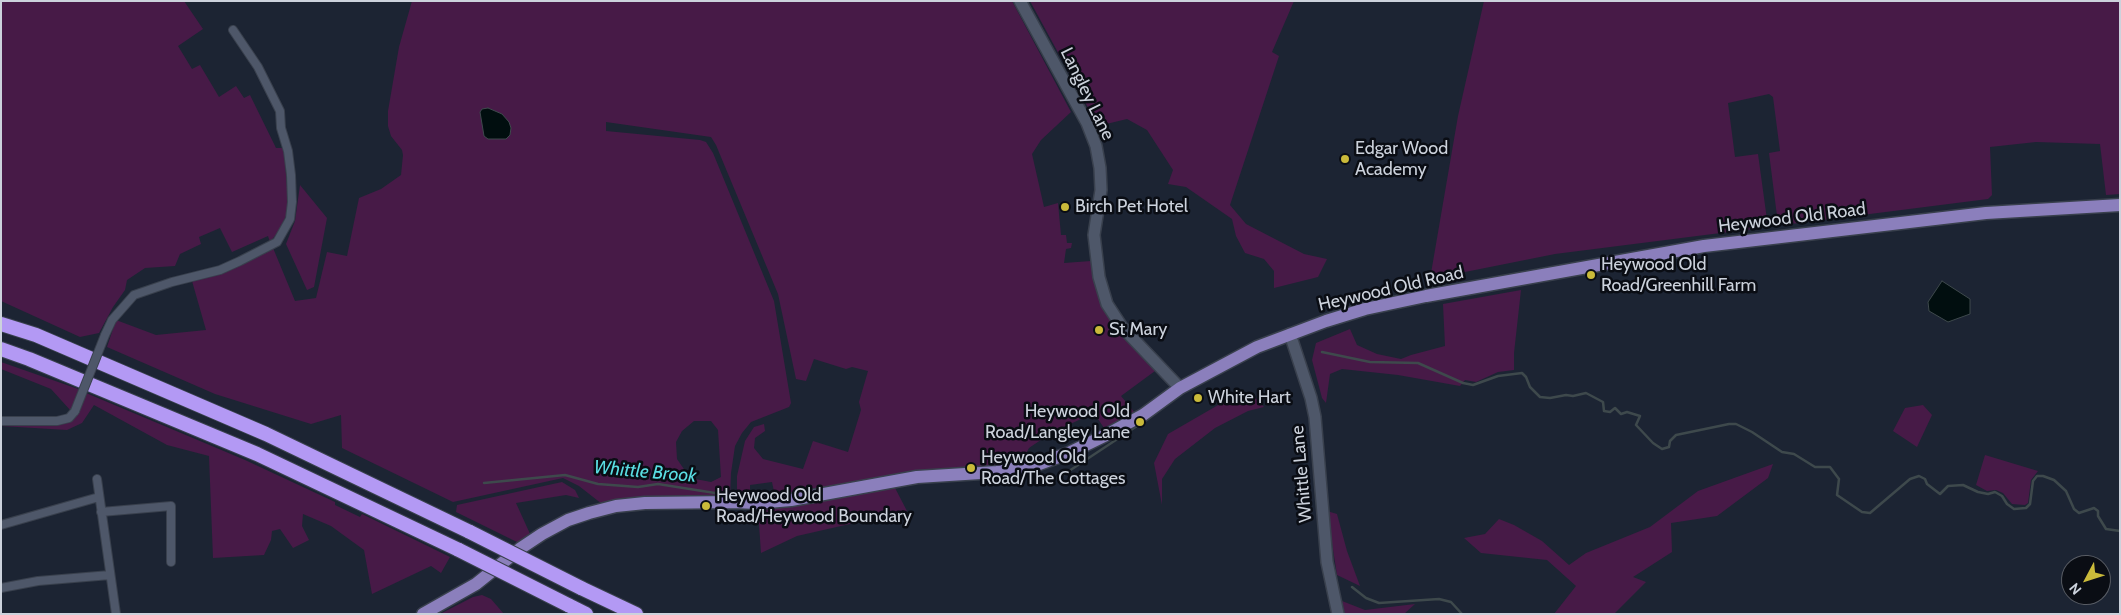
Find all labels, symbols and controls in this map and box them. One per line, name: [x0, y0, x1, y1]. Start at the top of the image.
street label: Langley Lane: [1055, 44, 1119, 144]
place label: Edgar Wood Academy: [1355, 138, 1448, 180]
marker: Edgar Wood Academy: [1339, 153, 1351, 165]
place label: Birch Pet Hotel: [1075, 196, 1188, 218]
street label: Heywood Old Road: [1717, 198, 1867, 238]
marker: Birch Pet Hotel: [1059, 201, 1071, 213]
place label: Heywood Old Road/Greenhill Farm: [1601, 254, 1756, 296]
street label: Heywood Old Road: [1316, 262, 1466, 316]
marker: Heywood Old Road/Greenhill Farm: [1585, 269, 1597, 281]
place label: St Mary: [1109, 319, 1167, 341]
marker: St Mary: [1093, 324, 1105, 336]
place label: White Hart: [1208, 387, 1291, 409]
marker: White Hart: [1192, 392, 1204, 404]
place label: Heywood Old Road/Langley Lane: [985, 401, 1130, 444]
marker: Heywood Old Road/Langley Lane: [1134, 416, 1146, 428]
street label: Whittle Lane: [1287, 425, 1317, 523]
place label: Heywood Old Road/The Cottages: [981, 447, 1125, 489]
water label: Whittle Brook: [593, 456, 697, 488]
marker: Heywood Old Road/The Cottages: [965, 462, 977, 474]
place label: Heywood Old Road/Heywood Boundary: [716, 485, 912, 528]
marker: Heywood Old Road/Heywood Boundary: [700, 500, 712, 512]
north arrow: [2061, 555, 2111, 605]
text: N: [2065, 579, 2085, 599]

